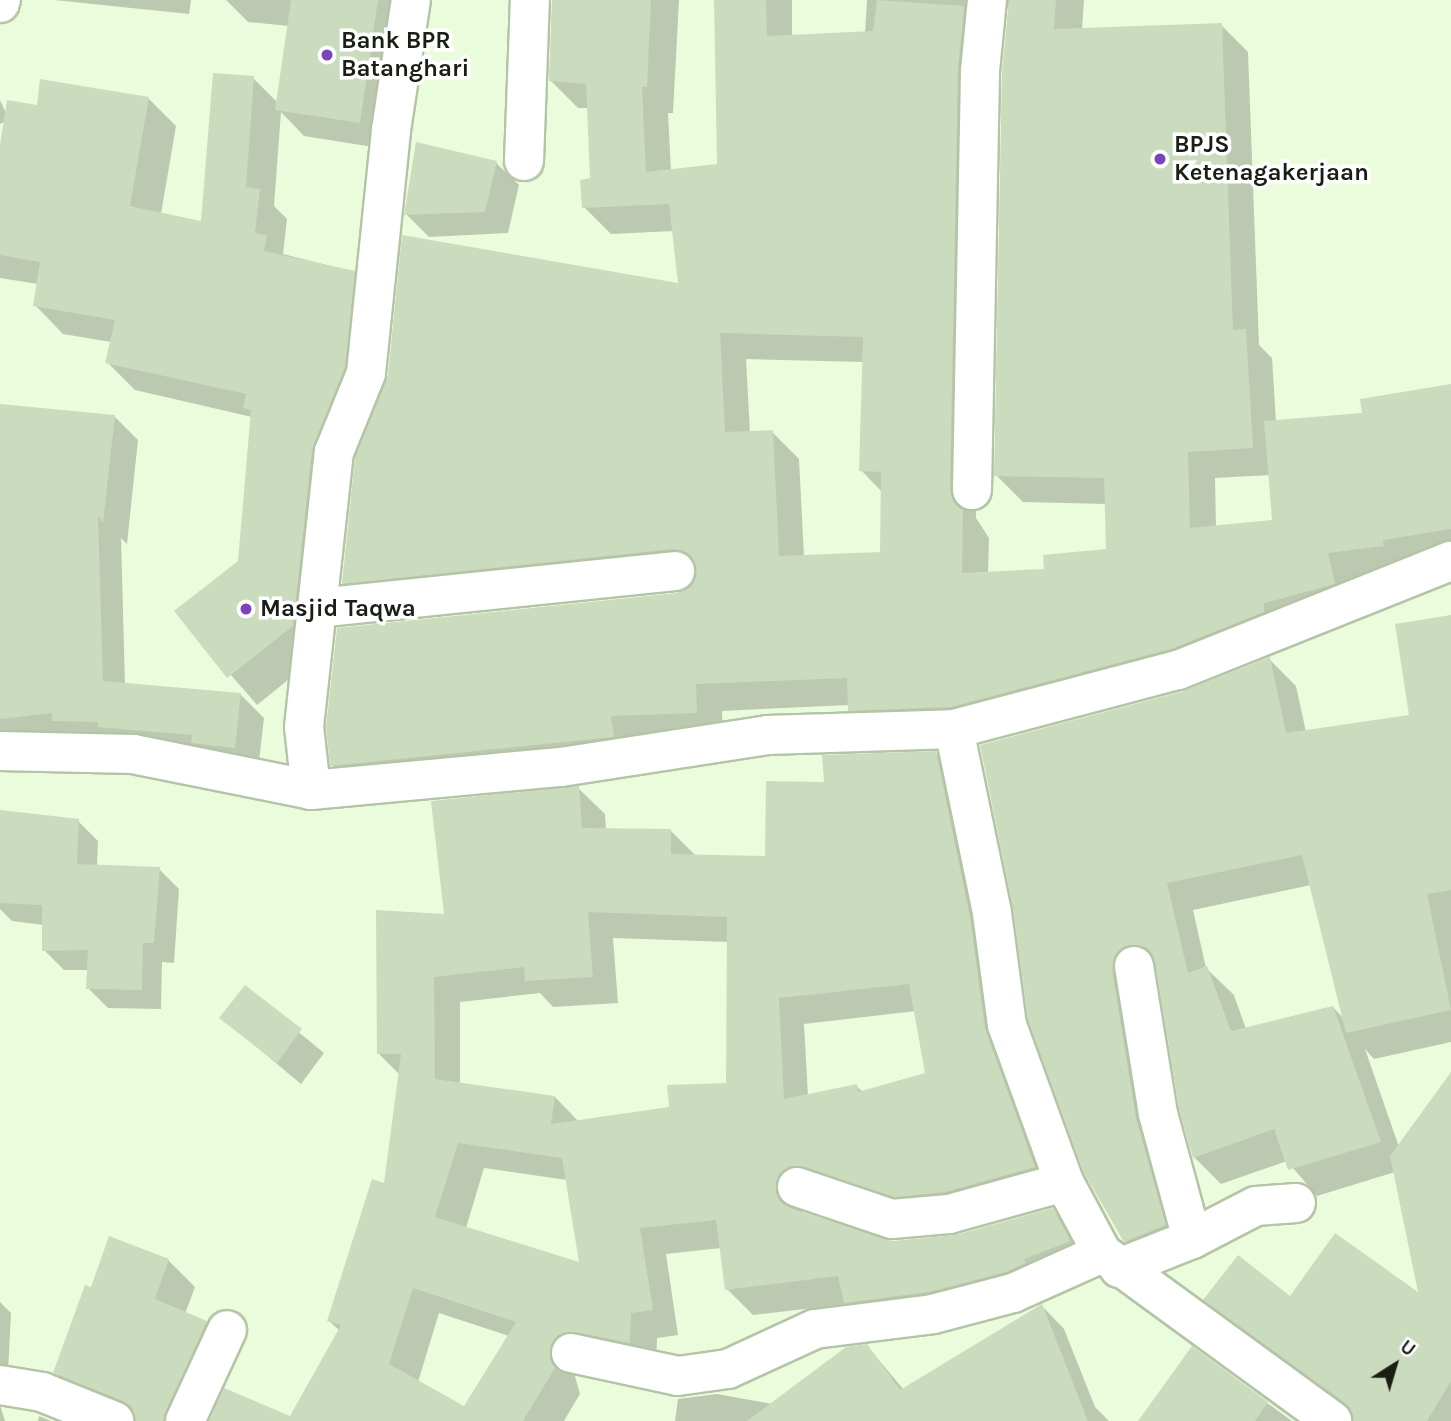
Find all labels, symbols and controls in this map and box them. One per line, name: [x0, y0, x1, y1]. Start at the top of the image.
place label: Bank BPR Batanghari: [341, 27, 469, 83]
marker: Bank BPR Batanghari: [319, 47, 335, 63]
place label: BPJS Ketenagakerjaan: [1174, 131, 1369, 187]
marker: BPJS Ketenagakerjaan: [1152, 151, 1168, 167]
place label: Masjid Taqwa: [260, 595, 416, 623]
marker: Masjid Taqwa: [238, 601, 254, 617]
north arrow: [1360, 1330, 1430, 1400]
text: U: [1396, 1335, 1419, 1361]

